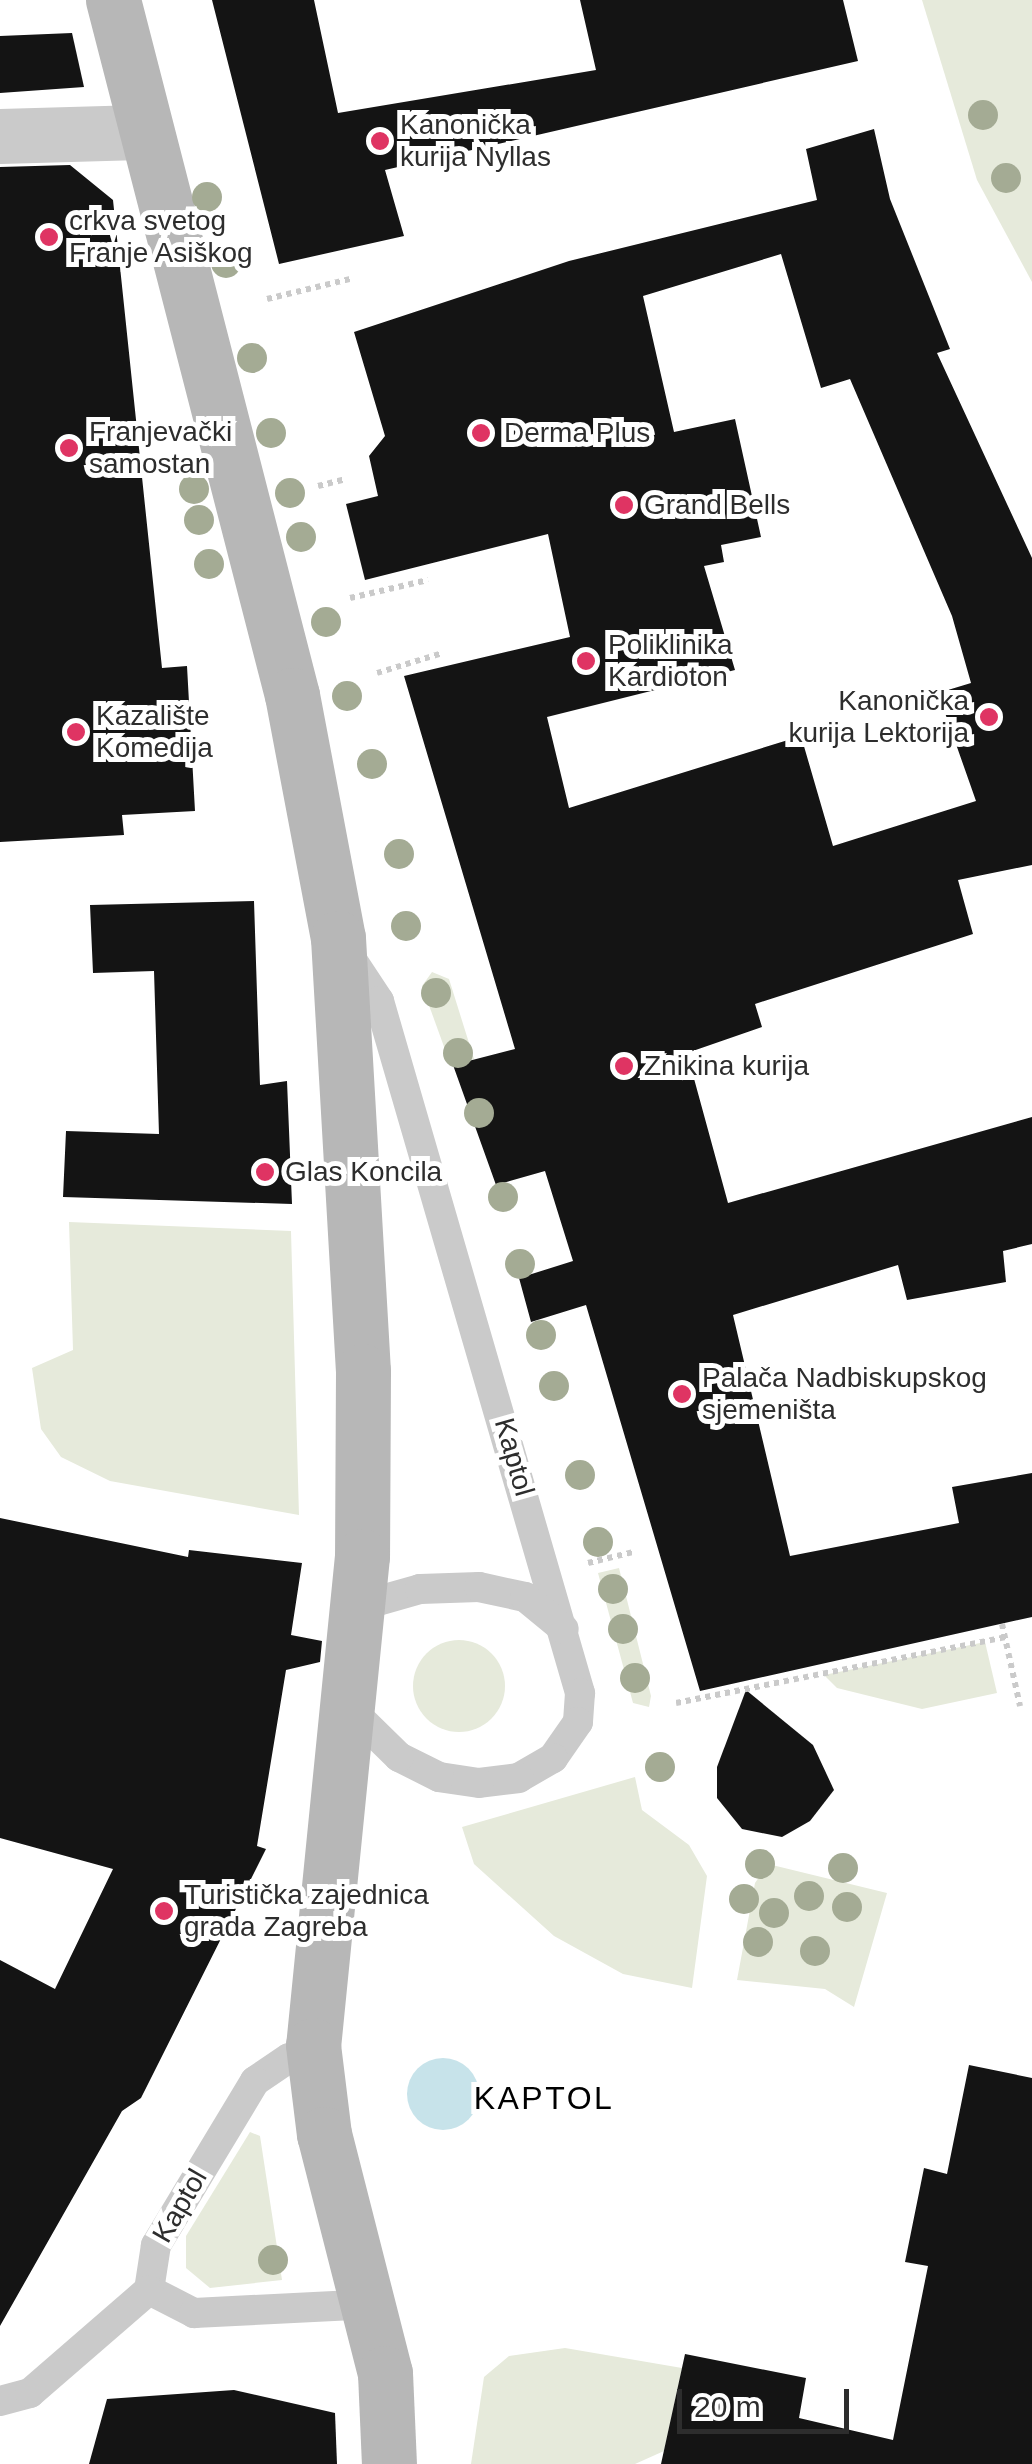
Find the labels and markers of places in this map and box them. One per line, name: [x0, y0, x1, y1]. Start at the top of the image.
place label: Kanonička kurija Nyllas: [400, 108, 551, 174]
marker: Kanonička kurija Nyllas: [369, 130, 391, 152]
place label: crkva svetog Franje Asiškog: [69, 204, 254, 270]
marker: crkva svetog Franje Asiškog: [38, 226, 60, 248]
place label: Franjevački samostan: [89, 415, 232, 481]
place label: Derma Plus: [504, 416, 650, 450]
marker: Derma Plus: [468, 420, 494, 446]
marker: Franjevački samostan: [58, 437, 80, 459]
place label: Grand Bells: [644, 488, 790, 522]
marker: Grand Bells: [613, 494, 635, 516]
place label: Poliklinika Kardioton: [608, 628, 732, 694]
marker: Poliklinika Kardioton: [573, 648, 599, 674]
place label: Kanonička kurija Lektorija: [788, 684, 969, 750]
place label: Kazalište Komedija: [96, 699, 213, 765]
marker: Kanonička kurija Lektorija: [978, 706, 1000, 728]
marker: Kazalište Komedija: [65, 721, 87, 743]
place label: Znikina kurija: [644, 1049, 809, 1083]
marker: Znikina kurija: [613, 1055, 635, 1077]
place label: Glas Koncila: [285, 1155, 442, 1189]
marker: Glas Koncila: [254, 1161, 276, 1183]
place label: Palača Nadbiskupskog sjemeništa: [702, 1361, 987, 1427]
marker: Palača Nadbiskupskog sjemeništa: [671, 1383, 693, 1405]
place label: Turistička zajednica grada Zagreba: [184, 1878, 429, 1944]
marker: Turistička zajednica grada Zagreba: [153, 1900, 175, 1922]

